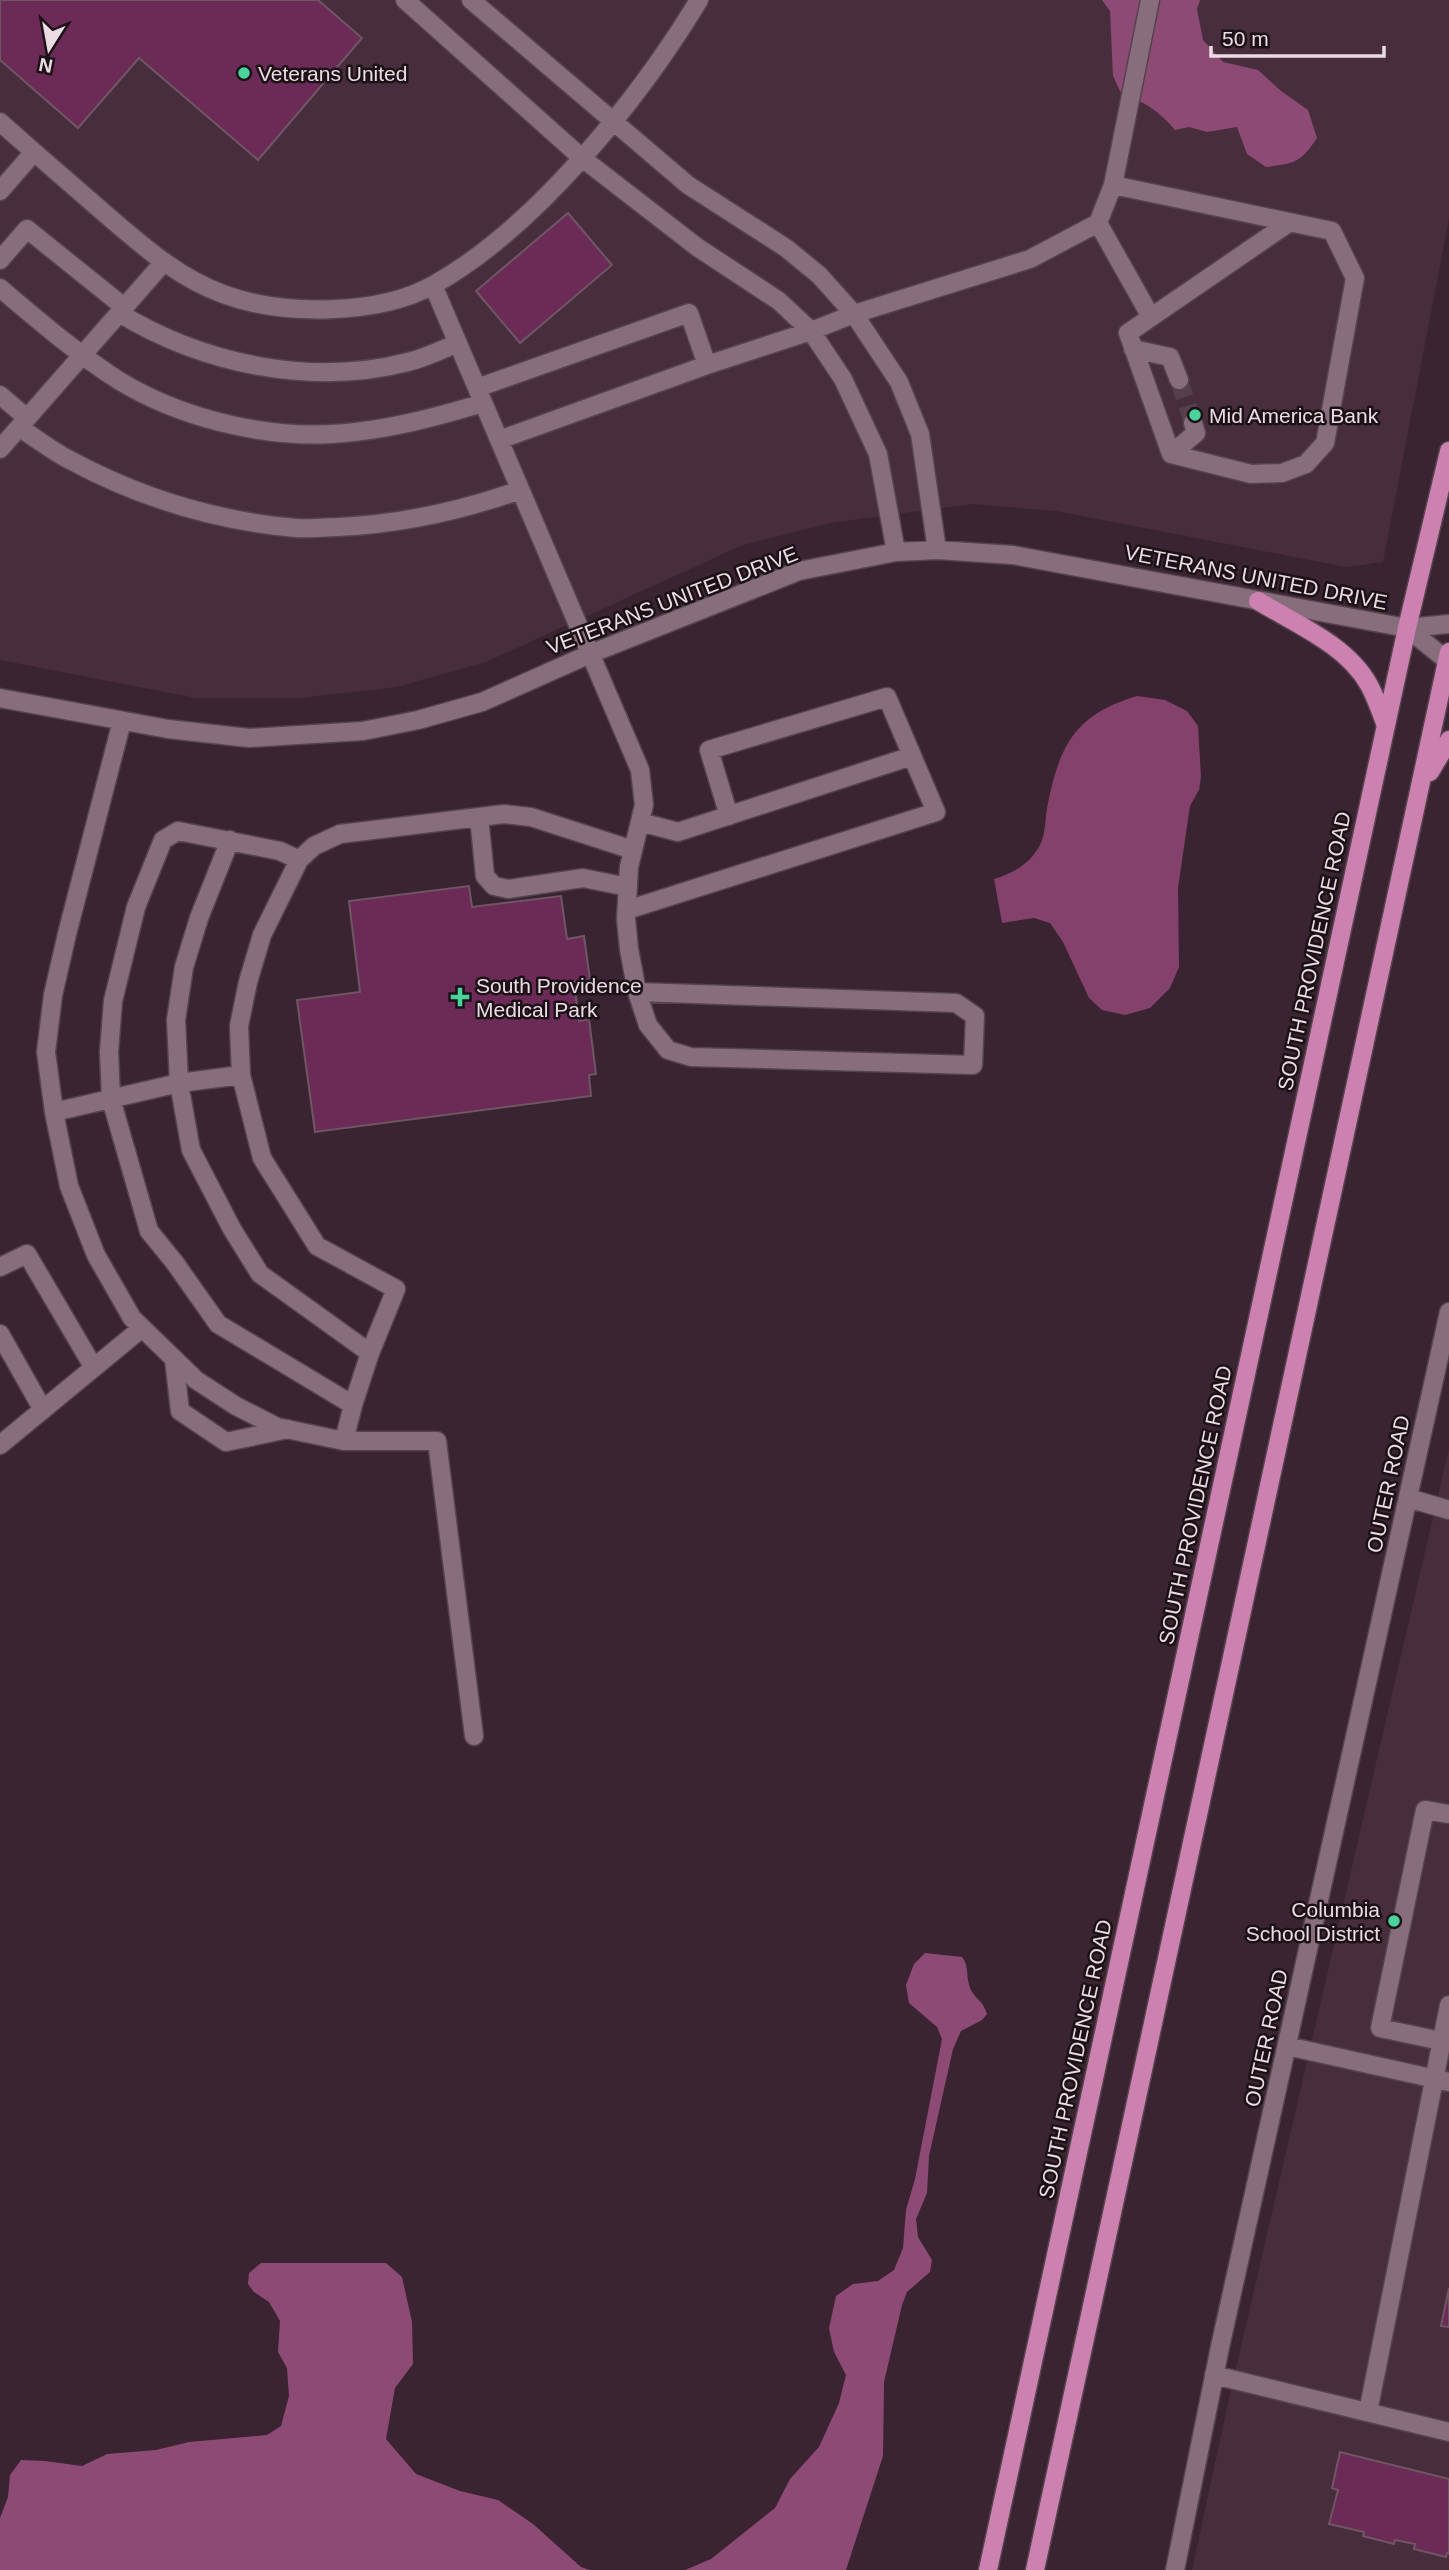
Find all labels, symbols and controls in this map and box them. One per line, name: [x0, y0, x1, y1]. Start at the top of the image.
north arrow: [14, 14, 84, 84]
scale bar: [1211, 14, 1384, 58]
text: 50 m: [1222, 27, 1269, 50]
text: N: [37, 54, 55, 77]
place label: Veterans United: [258, 62, 407, 85]
marker: Veterans United: [236, 65, 252, 81]
place label: Mid America Bank: [1209, 404, 1379, 427]
marker: Mid America Bank: [1187, 407, 1203, 423]
street label: VETERANS UNITED DRIVE: [1123, 540, 1389, 614]
street label: VETERANS UNITED DRIVE: [543, 541, 801, 659]
street label: SOUTH PROVIDENCE ROAD: [1273, 809, 1355, 1093]
place label: South Providence Medical Park: [476, 974, 642, 1021]
marker: South Providence Medical Park: [450, 987, 470, 1007]
street label: SOUTH PROVIDENCE ROAD: [1154, 1363, 1236, 1647]
street label: OUTER ROAD: [1362, 1413, 1414, 1555]
place label: Columbia School District: [1246, 1898, 1380, 1945]
marker: Columbia School District: [1386, 1913, 1402, 1929]
street label: SOUTH PROVIDENCE ROAD: [1034, 1917, 1116, 2201]
street label: OUTER ROAD: [1240, 1967, 1292, 2109]

